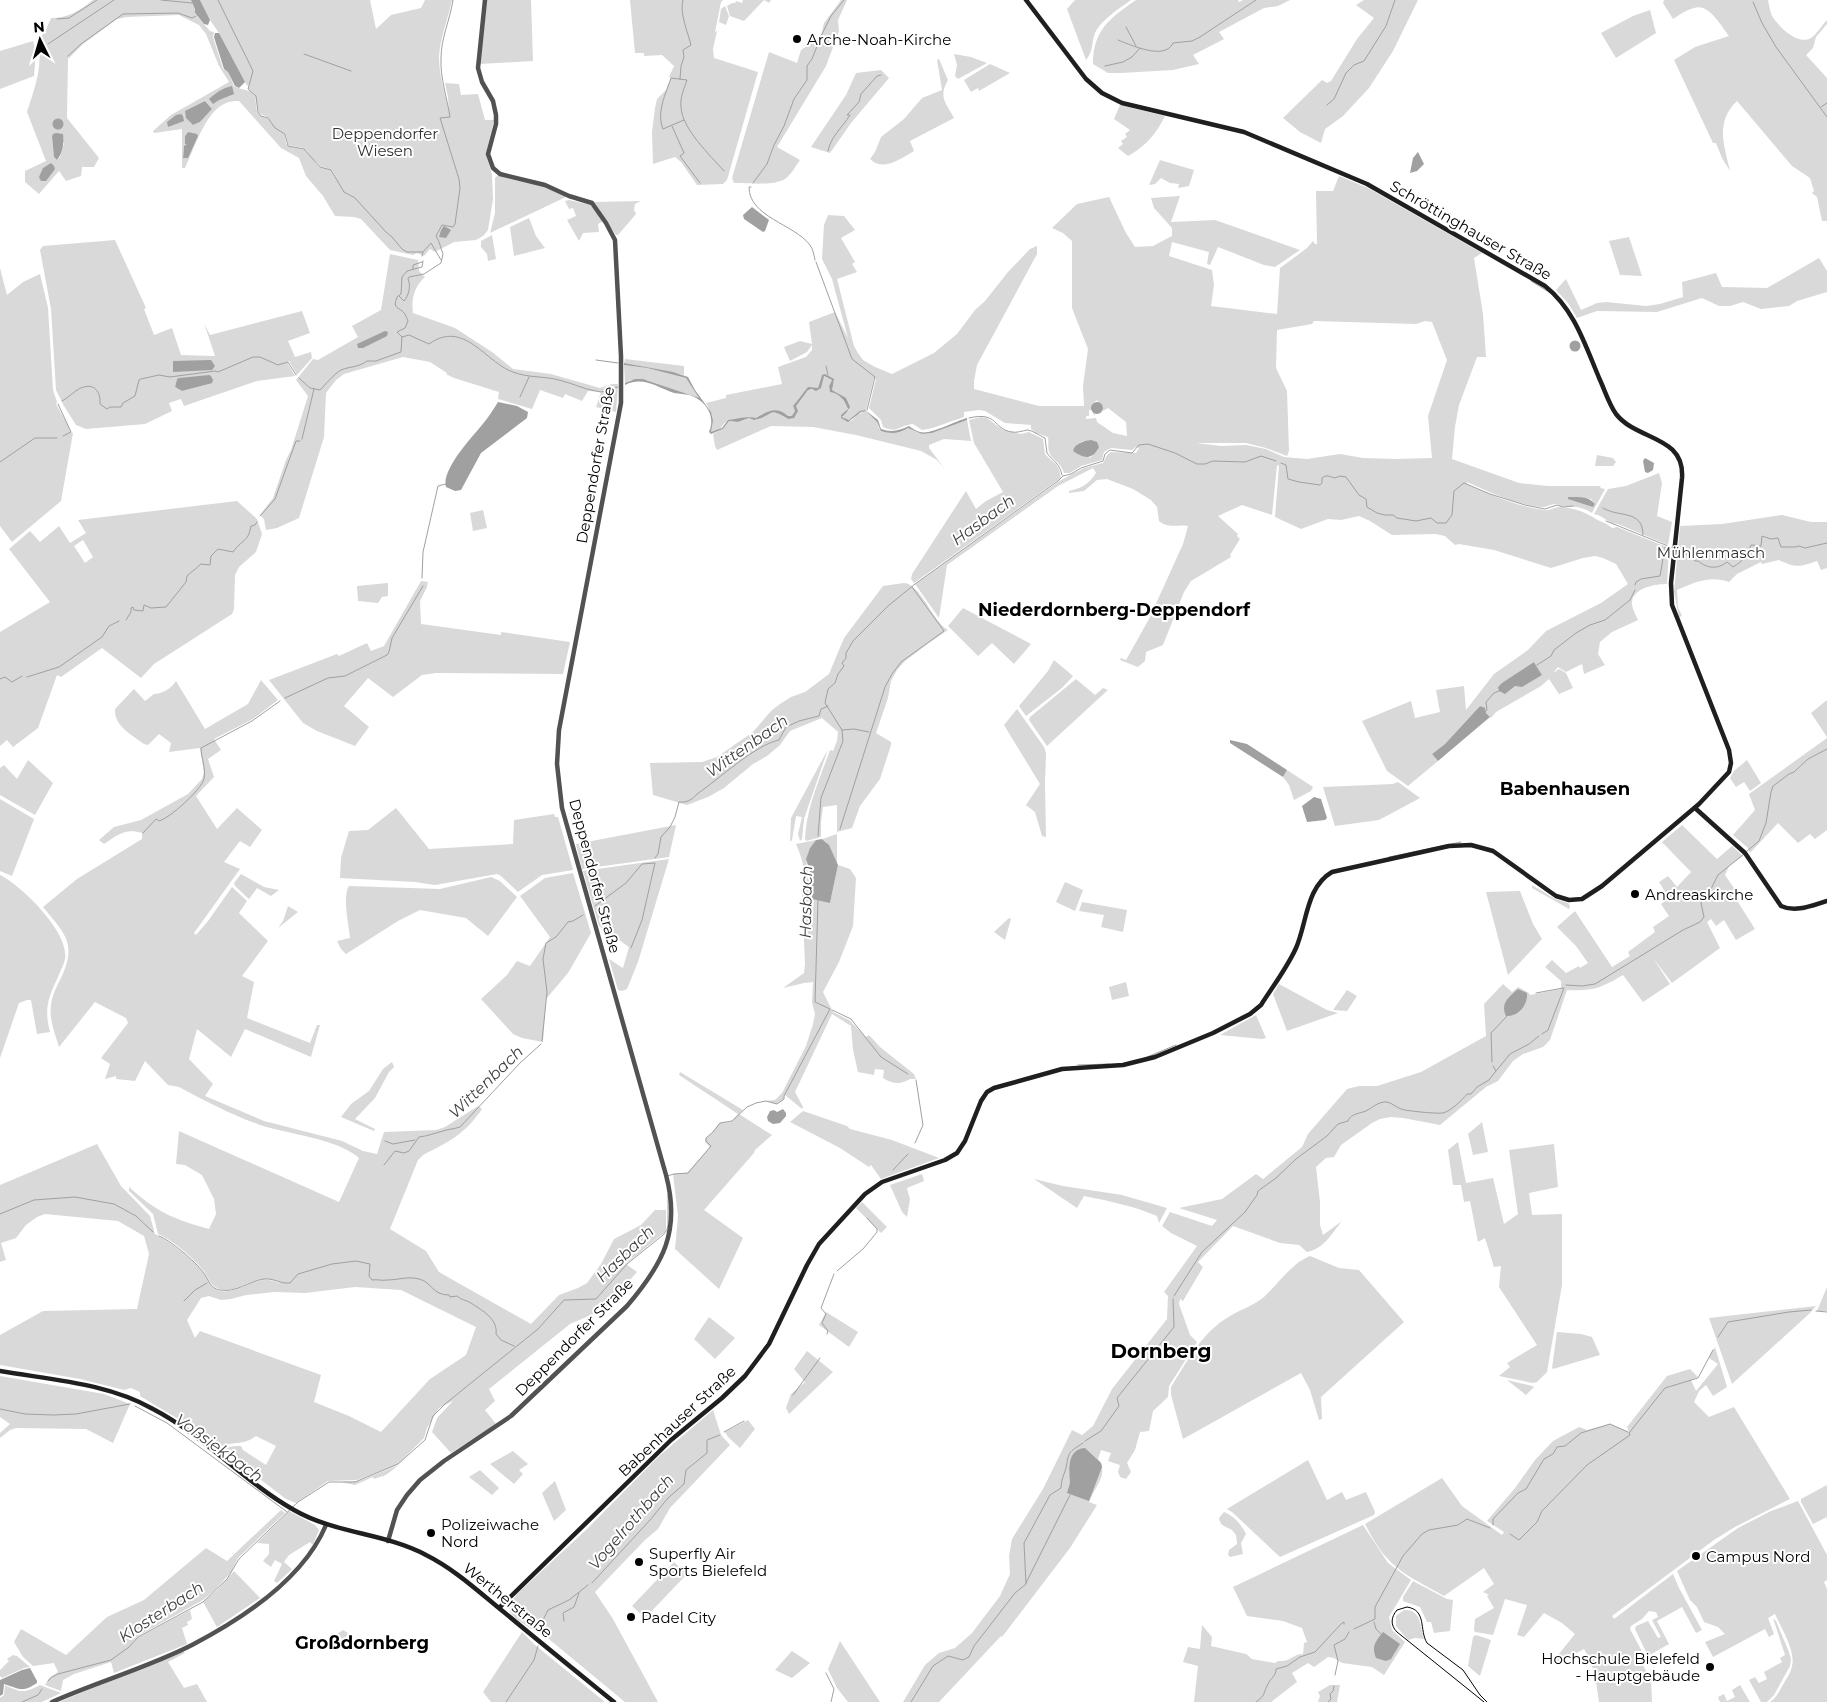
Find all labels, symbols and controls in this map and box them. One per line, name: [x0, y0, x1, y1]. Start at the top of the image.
north arrow: [15, 15, 65, 65]
text: N: [32, 18, 45, 37]
place label: Arche-Noah-Kirche: [807, 30, 951, 49]
marker: Arche-Noah-Kirche: [791, 33, 803, 45]
park label: Deppendorfer Wiesen: [332, 124, 438, 160]
street label: Schröttinghauser Straße: [1387, 176, 1555, 284]
street label: Deppendorfer Straße: [572, 385, 618, 545]
water label: Hasbach: [948, 491, 1018, 549]
park label: Mühlenmasch: [1657, 543, 1765, 562]
district label: Niederdornberg-Deppendorf: [978, 599, 1251, 621]
water label: Wittenbach: [702, 711, 792, 781]
district label: Babenhausen: [1500, 778, 1630, 800]
street label: Deppendorfer Straße: [565, 797, 625, 955]
water label: Hasbach: [796, 865, 816, 939]
place label: Andreaskirche: [1645, 885, 1753, 904]
marker: Andreaskirche: [1629, 888, 1641, 900]
water label: Wittenbach: [445, 1042, 527, 1122]
water label: Hasbach: [592, 1222, 658, 1286]
street label: Deppendorfer Straße: [511, 1274, 637, 1400]
district label: Dornberg: [1111, 1339, 1211, 1363]
street label: Babenhauser Straße: [614, 1362, 740, 1480]
water label: Voßsiekbach: [171, 1410, 267, 1486]
water label: Vogelrothbach: [584, 1470, 678, 1574]
place label: Polizeiwache Nord: [441, 1515, 539, 1551]
marker: Polizeiwache Nord: [425, 1527, 437, 1539]
place label: Superfly Air Sports Bielefeld: [649, 1544, 767, 1580]
place label: Campus Nord: [1706, 1547, 1810, 1566]
marker: Campus Nord: [1690, 1550, 1702, 1562]
marker: Superfly Air Sports Bielefeld: [633, 1556, 645, 1568]
street label: Wertherstraße: [460, 1558, 556, 1642]
water label: Klosterbach: [115, 1578, 207, 1646]
place label: Padel City: [641, 1608, 717, 1627]
marker: Padel City: [625, 1611, 637, 1623]
district label: Großdornberg: [295, 1632, 429, 1654]
place label: Hochschule Bielefeld - Hauptgebäude: [1541, 1649, 1700, 1685]
marker: Hochschule Bielefeld - Hauptgebäude: [1704, 1661, 1716, 1673]

